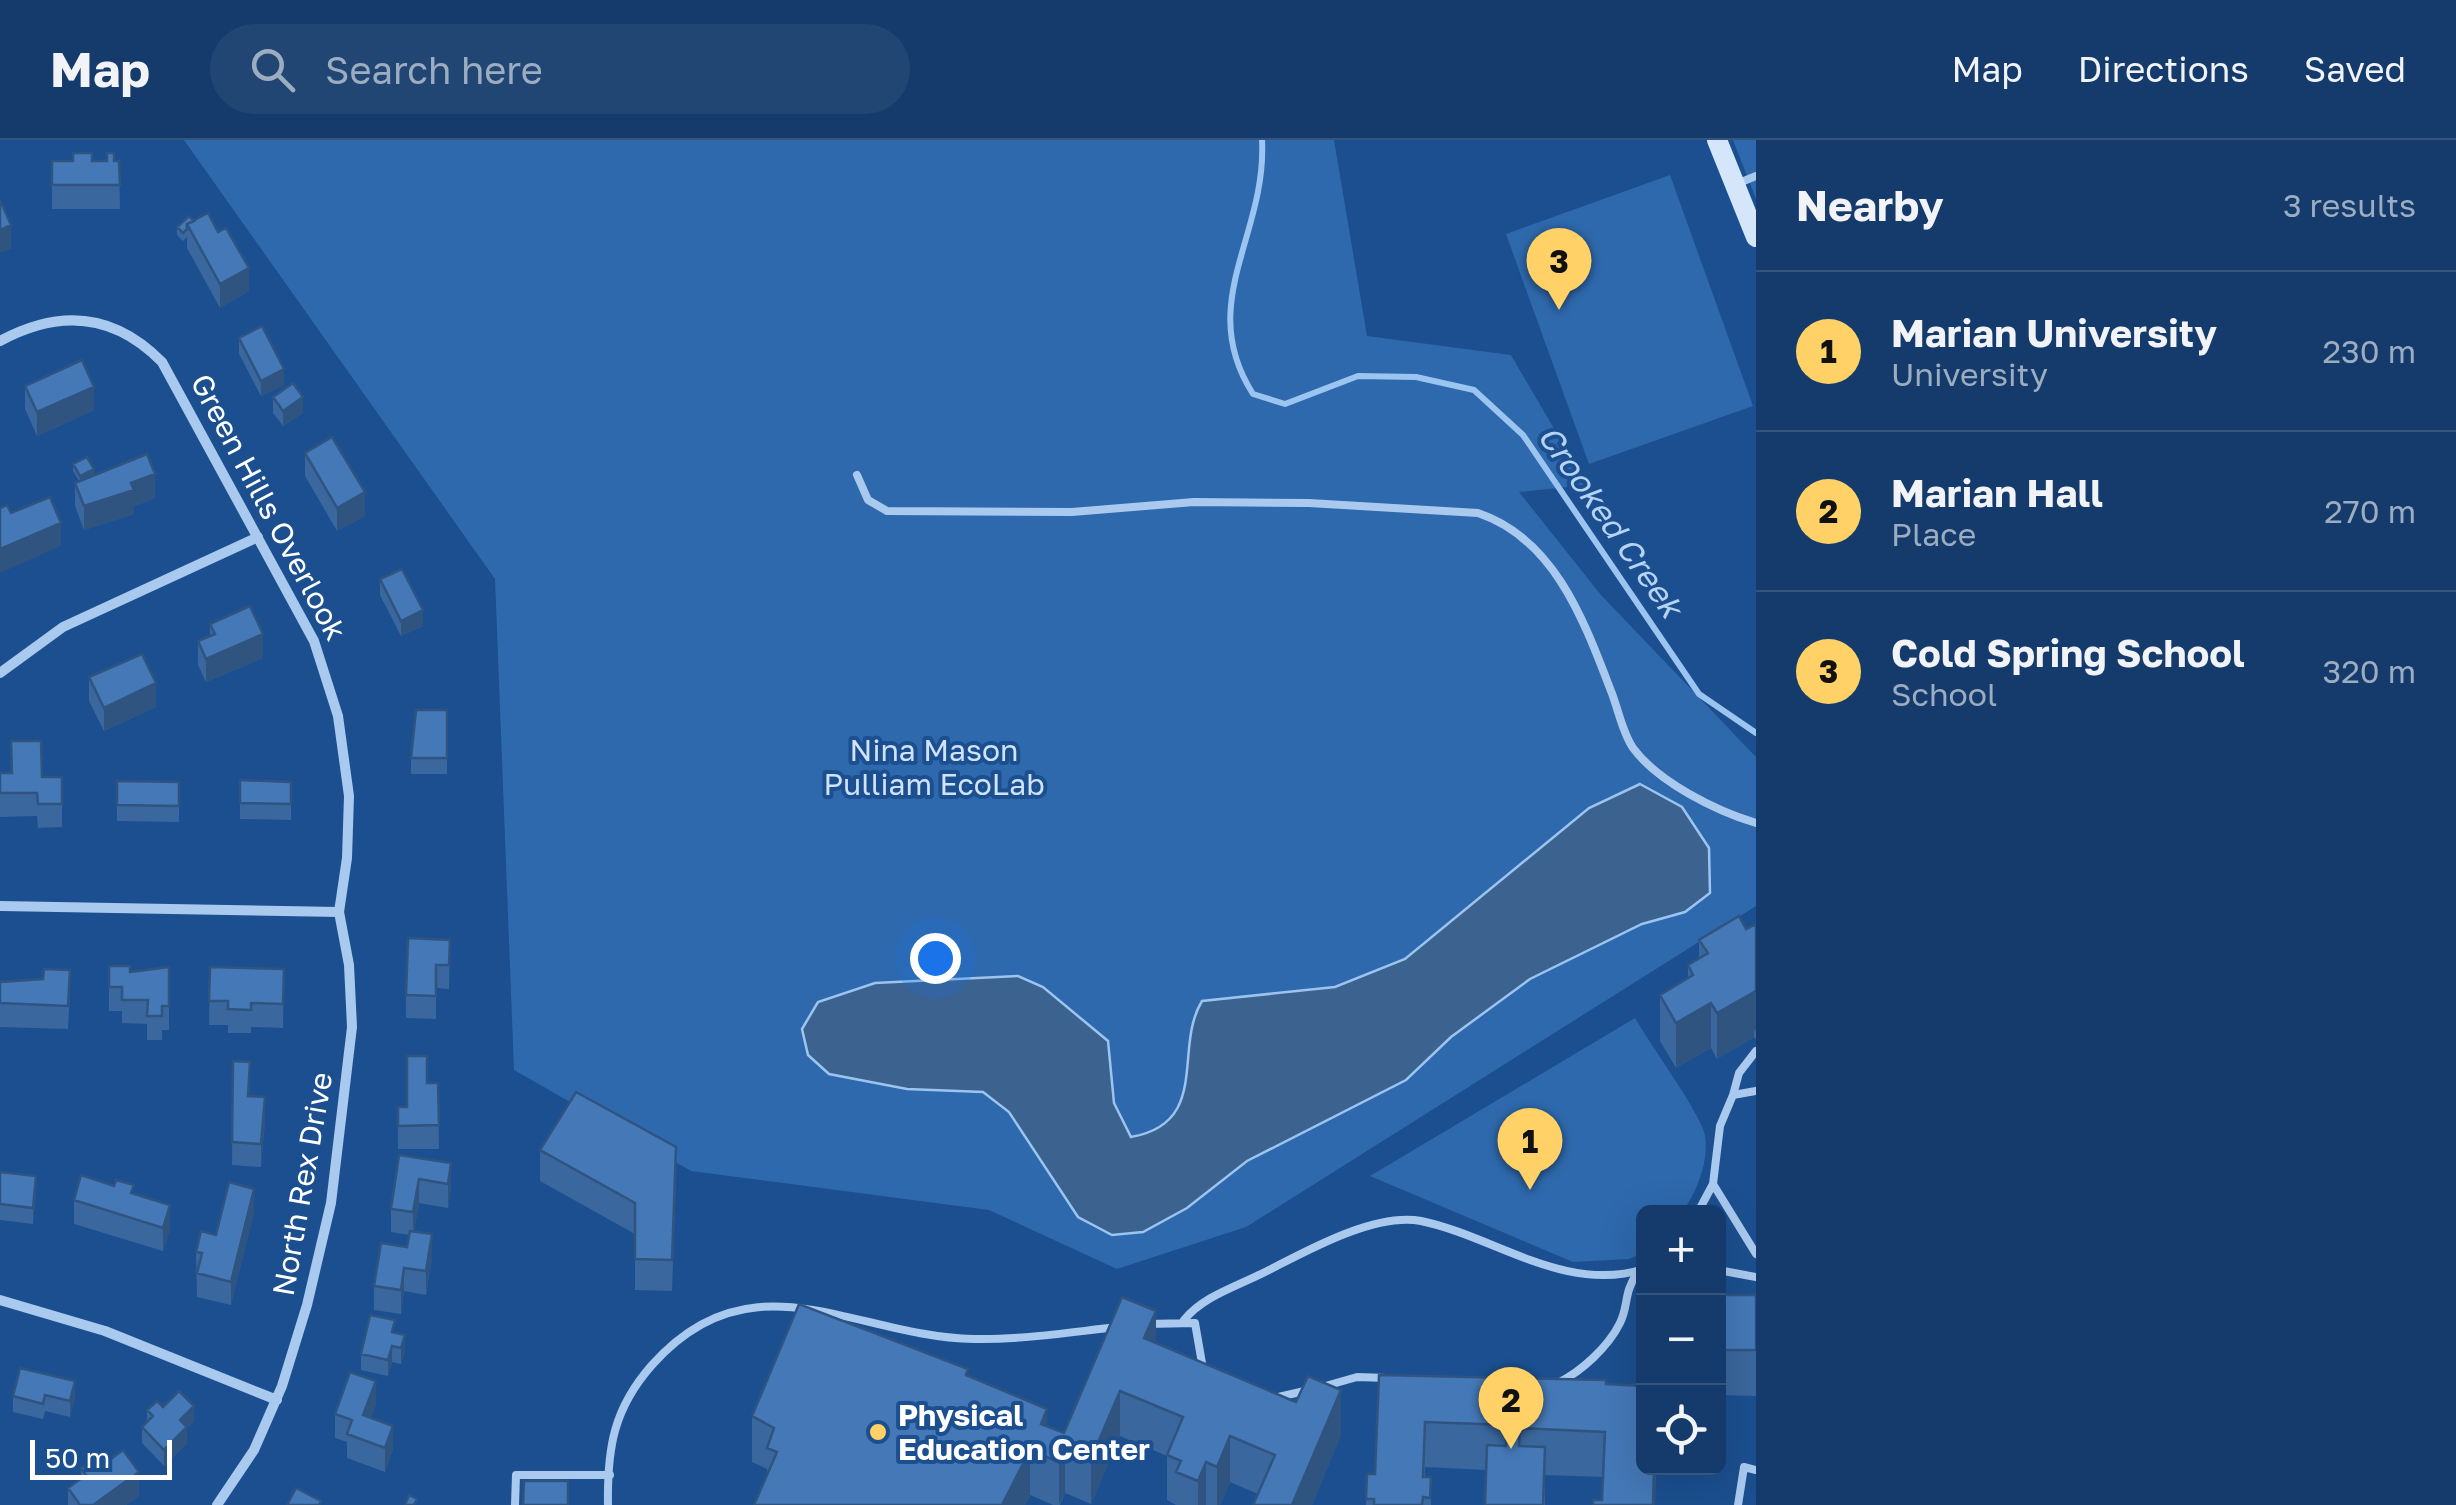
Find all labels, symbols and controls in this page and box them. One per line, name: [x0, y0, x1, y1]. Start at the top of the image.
search box: [210, 24, 910, 114]
text: Map: [50, 40, 150, 98]
icon: search: [245, 42, 300, 97]
text: Search here: [325, 47, 543, 92]
text: Map: [1951, 48, 2023, 90]
text: Directions: [2078, 48, 2249, 90]
text: Saved: [2304, 48, 2406, 90]
text: Nearby: [1796, 180, 1944, 230]
text: 3 results: [2283, 186, 2416, 224]
pin: 3: [1526, 228, 1592, 310]
text: Marian University: [1891, 310, 2217, 355]
text: 1: [1820, 332, 1837, 370]
text: 230 m: [2323, 332, 2416, 370]
text: University: [1891, 355, 2048, 393]
street label: Green Hills Overlook: [184, 368, 355, 646]
water label: Crooked Creek: [1531, 418, 1693, 626]
text: Marian Hall: [1891, 470, 2103, 515]
text: 2: [1819, 492, 1838, 530]
text: 270 m: [2324, 492, 2416, 530]
text: Place: [1891, 515, 1976, 553]
text: Cold Spring School: [1891, 630, 2245, 675]
text: 3: [1819, 652, 1838, 690]
text: 320 m: [2323, 652, 2416, 690]
text: School: [1891, 675, 1997, 713]
park label: Nina Mason Pulliam EcoLab: [823, 732, 1045, 802]
your location: [910, 933, 961, 984]
street label: North Rex Drive: [265, 1069, 339, 1299]
pin: 1: [1498, 1108, 1562, 1190]
map controls: [1636, 1205, 1726, 1475]
button: +: [1636, 1205, 1726, 1295]
button: −: [1636, 1295, 1726, 1385]
pin: 2: [1478, 1366, 1544, 1449]
button: locate: [1636, 1385, 1726, 1475]
place label: Physical Education Center: [898, 1397, 1150, 1467]
marker: Physical Education Center: [867, 1421, 889, 1443]
scale bar: [30, 1435, 172, 1480]
text: 50 m: [45, 1441, 110, 1474]

